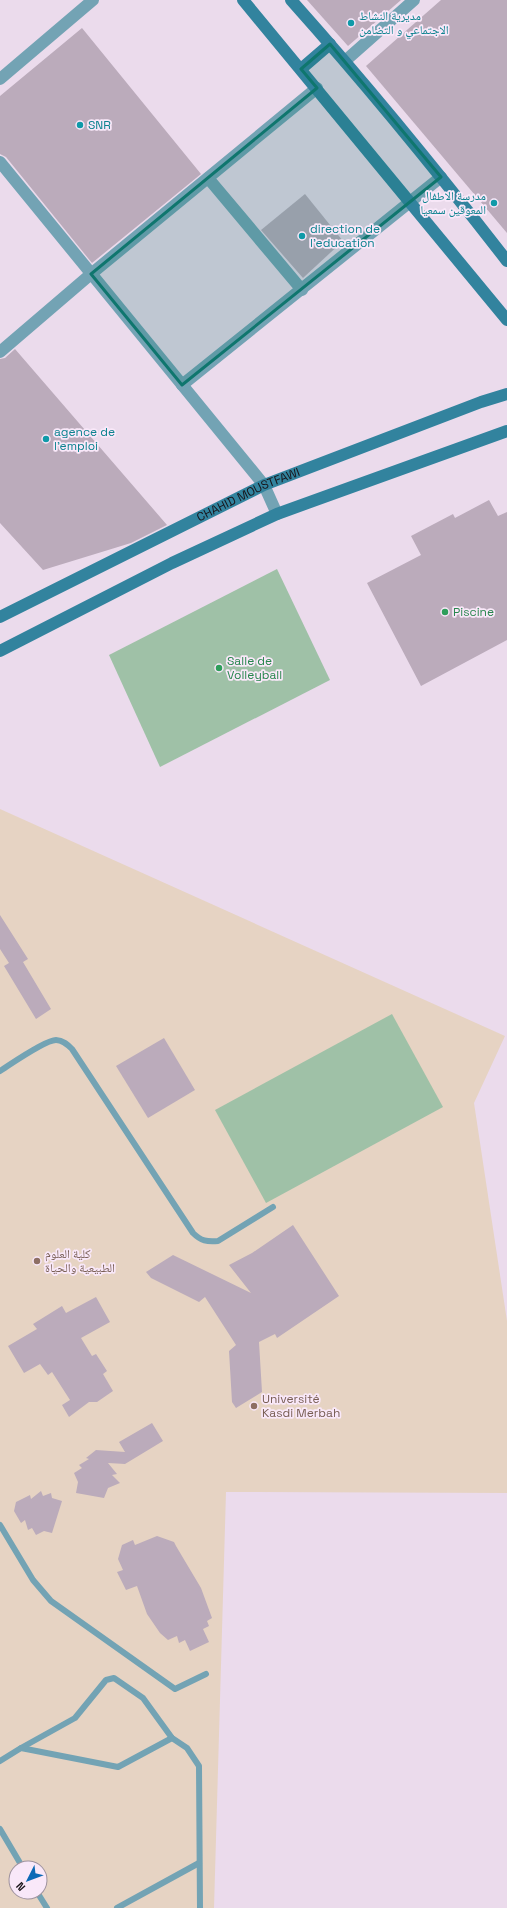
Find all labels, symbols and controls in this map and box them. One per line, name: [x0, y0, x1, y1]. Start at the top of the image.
place label: مديرية النشاط الاجتماعي و التضامن: [359, 8, 449, 40]
marker: مديرية النشاط الاجتماعي و التضامن: [346, 18, 356, 28]
place label: SNR: [88, 117, 111, 133]
marker: SNR: [75, 120, 85, 130]
place label: مدرسة الاطفال المعوقين سمعيا: [420, 188, 486, 218]
marker: مدرسة الاطفال المعوقين سمعيا: [489, 198, 499, 208]
place label: direction de l'education: [310, 221, 380, 251]
marker: direction de l'education: [297, 231, 307, 241]
place label: agence de l'emploi: [54, 424, 115, 454]
marker: agence de l'emploi: [41, 434, 51, 444]
street label: CHAHID MOUSTFAWI: [194, 464, 302, 525]
place label: Piscine: [453, 604, 494, 620]
marker: Piscine: [440, 607, 450, 617]
place label: Salle de Volleyball: [227, 653, 282, 683]
marker: Salle de Volleyball: [214, 663, 224, 673]
place label: كلية العلوم الطبيعية والحياة: [45, 1246, 115, 1276]
marker: كلية العلوم الطبيعية والحياة: [32, 1256, 42, 1266]
place label: Université Kasdi Merbah: [262, 1391, 340, 1421]
marker: Université Kasdi Merbah: [249, 1401, 259, 1411]
north arrow: [8, 1860, 48, 1900]
text: N: [13, 1879, 28, 1894]

